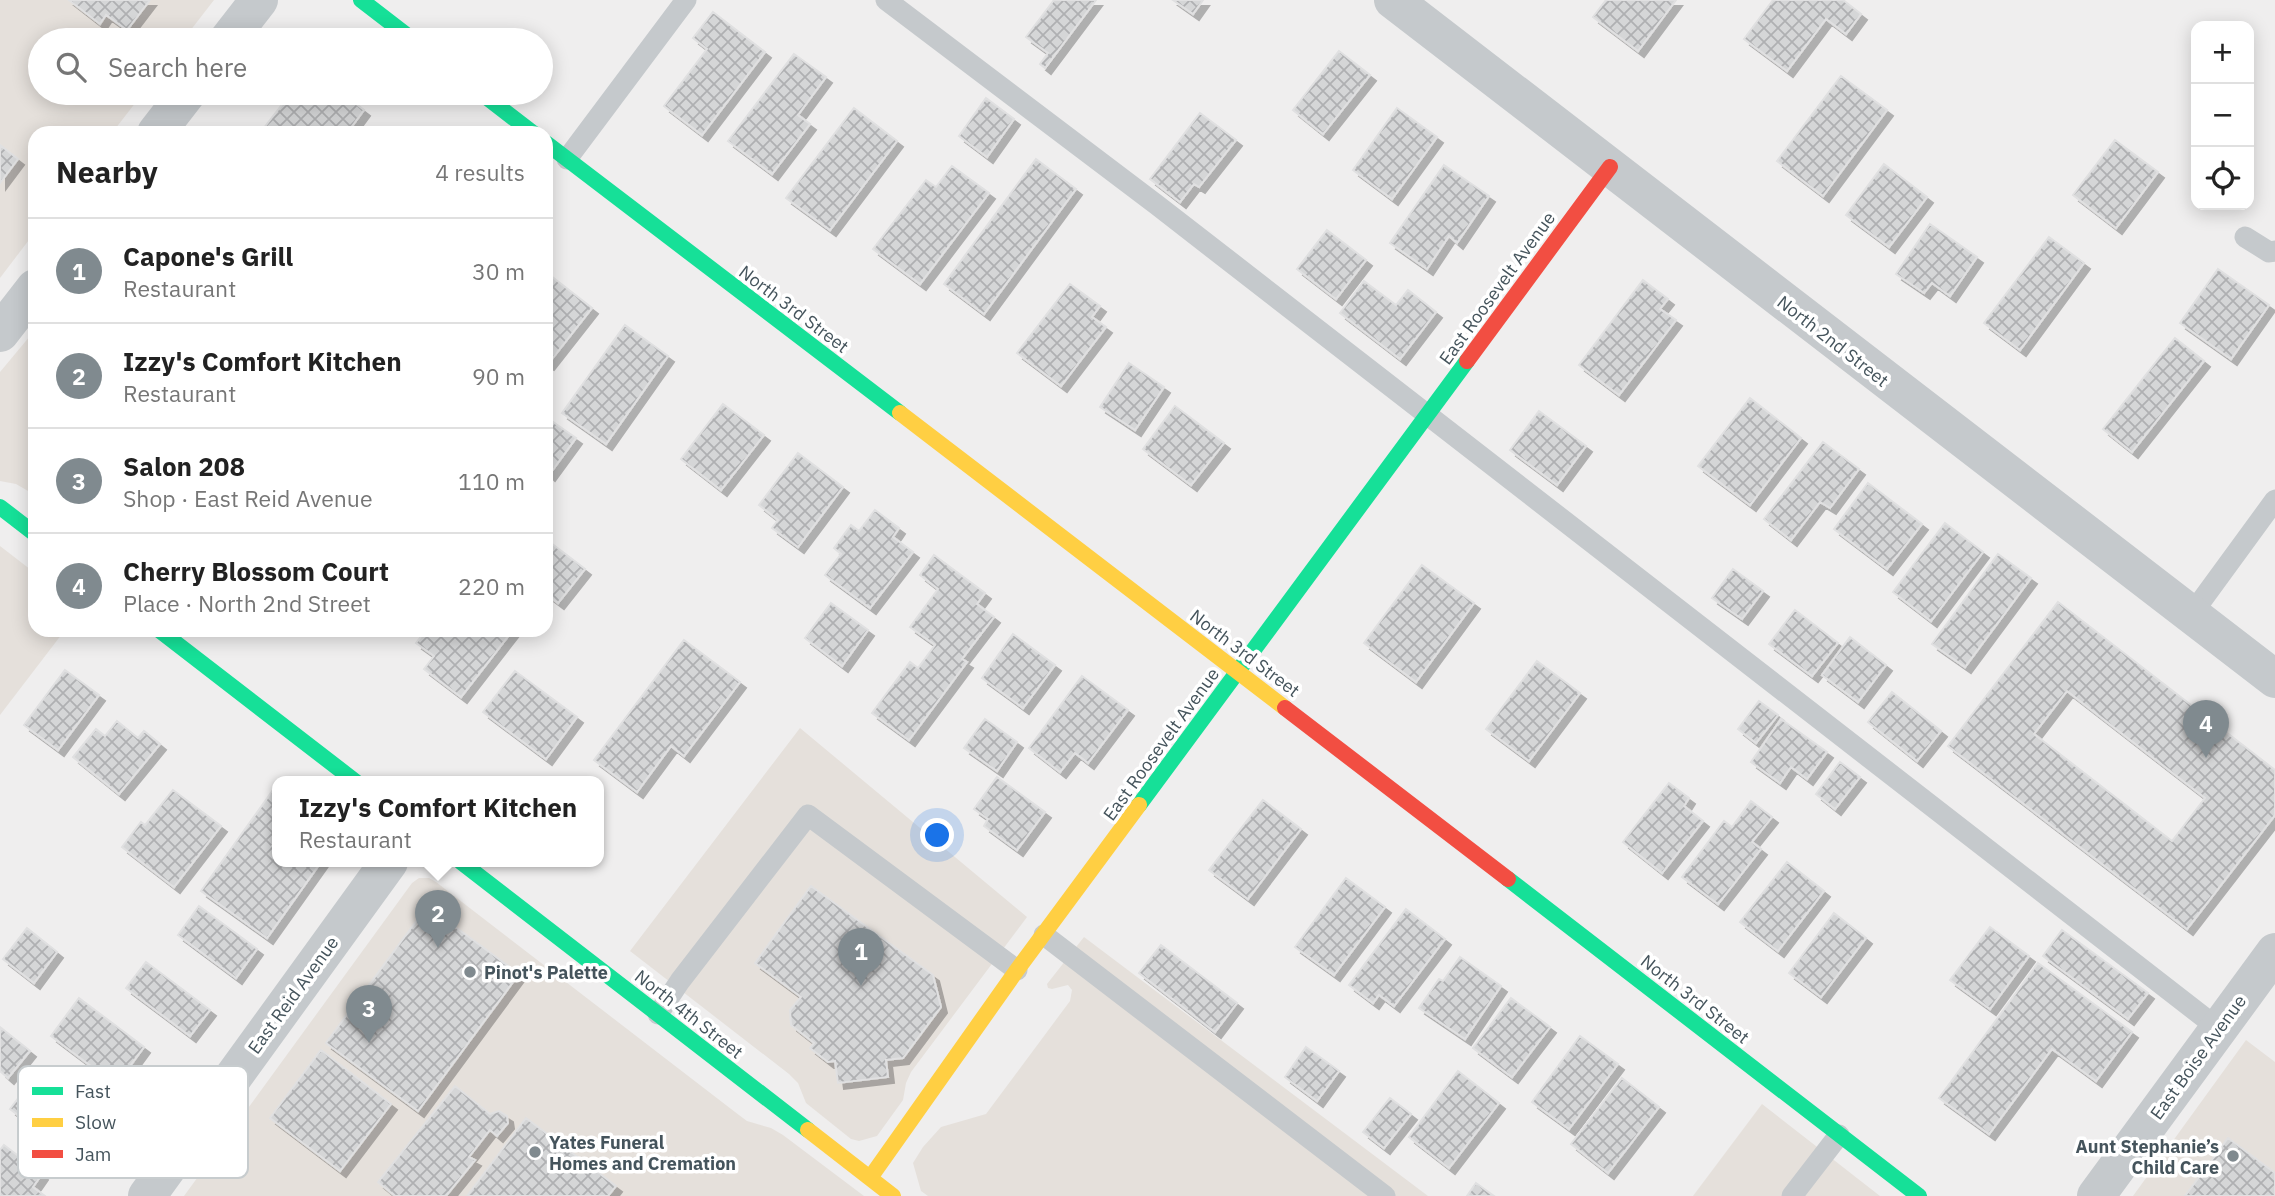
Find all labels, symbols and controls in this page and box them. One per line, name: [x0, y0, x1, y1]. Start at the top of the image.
map controls: [2191, 21, 2254, 210]
button: +: [2191, 21, 2254, 84]
search box: [28, 28, 553, 105]
icon: search: [52, 48, 90, 86]
text: Search here: [108, 50, 247, 84]
button: −: [2191, 84, 2254, 147]
button: locate: [2191, 147, 2254, 210]
text: Nearby: [56, 152, 158, 191]
text: 4 results: [435, 157, 525, 187]
street label: East Roosevelt Avenue: [1434, 207, 1560, 369]
text: Capone's Grill: [123, 239, 293, 273]
text: 1: [72, 256, 86, 286]
text: 30 m: [472, 256, 525, 286]
street label: North 3rd Street: [735, 260, 853, 358]
text: Restaurant: [123, 273, 236, 303]
street label: North 2nd Street: [1773, 290, 1893, 392]
text: Izzy's Comfort Kitchen: [123, 344, 402, 378]
text: 2: [72, 361, 86, 391]
text: 90 m: [472, 361, 525, 391]
text: Restaurant: [123, 378, 236, 408]
text: Salon 208: [123, 449, 245, 483]
text: 3: [72, 466, 86, 496]
text: 110 m: [458, 466, 525, 496]
text: Shop · East Reid Avenue: [123, 483, 373, 513]
text: Cherry Blossom Court: [123, 554, 389, 588]
text: 4: [72, 571, 86, 601]
text: 220 m: [458, 571, 525, 601]
text: Place · North 2nd Street: [123, 588, 371, 618]
street label: North 3rd Street: [1186, 604, 1304, 702]
street label: East Roosevelt Avenue: [1098, 663, 1224, 825]
pin: 4: [2183, 700, 2229, 758]
popup: [272, 776, 604, 867]
text: Izzy's Comfort Kitchen: [299, 790, 577, 824]
your location: [920, 818, 954, 852]
text: Restaurant: [299, 824, 412, 854]
pin: 2: [415, 890, 461, 948]
pin: 1: [838, 928, 884, 986]
street label: East Reid Avenue: [243, 932, 343, 1058]
street label: North 3rd Street: [1636, 949, 1754, 1049]
place label: Pinot's Palette: [484, 961, 608, 984]
marker: Pinot's Palette: [462, 964, 478, 980]
street label: North 4th Street: [630, 965, 748, 1063]
pin: 3: [346, 985, 392, 1043]
street label: East Boise Avenue: [2145, 990, 2251, 1124]
legend: [18, 1066, 248, 1178]
text: Fast: [75, 1079, 111, 1103]
text: Slow: [75, 1110, 116, 1134]
place label: Yates Funeral Homes and Cremation: [549, 1131, 736, 1175]
place label: Aunt Stephanie’s Child Care: [2076, 1135, 2219, 1179]
text: Jam: [75, 1142, 111, 1166]
marker: Yates Funeral Homes and Cremation: [527, 1144, 543, 1160]
marker: Aunt Stephanie’s Child Care: [2225, 1148, 2241, 1164]

